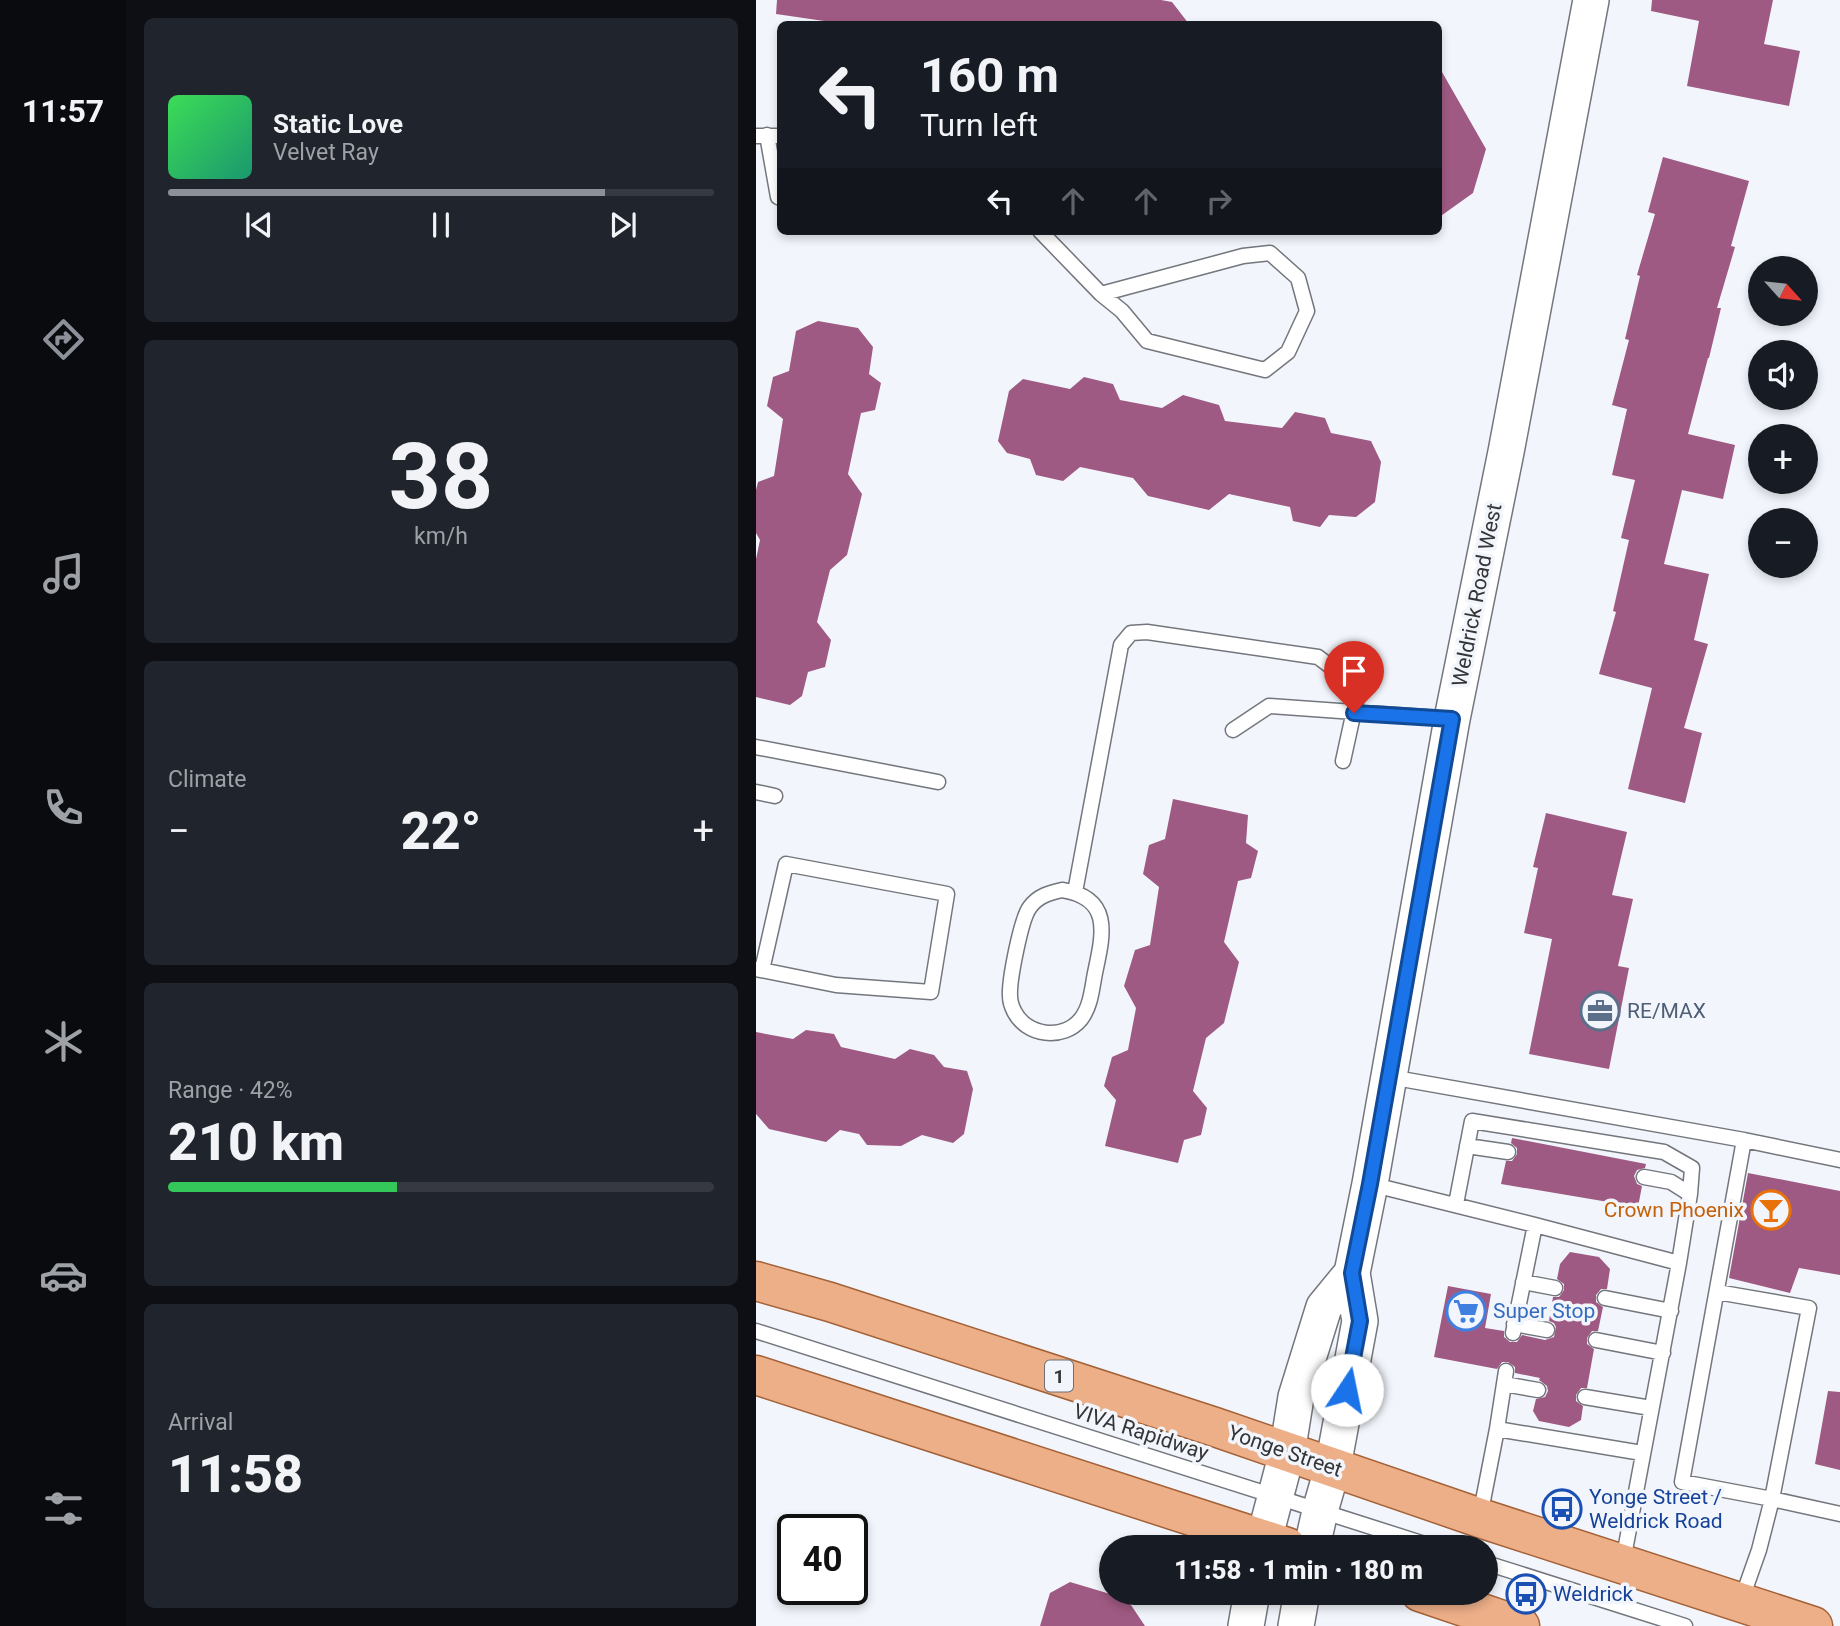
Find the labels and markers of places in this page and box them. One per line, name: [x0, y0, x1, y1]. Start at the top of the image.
pin: [1324, 641, 1384, 713]
office icon: RE/MAX: [1579, 990, 1621, 1032]
place label: RE/MAX: [1627, 999, 1706, 1023]
bar icon: Crown Phoenix: [1750, 1189, 1792, 1231]
place label: Crown Phoenix: [1604, 1198, 1744, 1222]
supermarket icon: Super Stop: [1445, 1290, 1487, 1332]
place label: Super Stop: [1493, 1299, 1595, 1323]
place label: Yonge Street / Weldrick Road: [1589, 1485, 1723, 1533]
bus stop icon: Yonge Street / Weldrick Road: [1541, 1488, 1583, 1530]
bus stop icon: Weldrick: [1505, 1573, 1547, 1615]
place label: Weldrick: [1553, 1582, 1634, 1606]

